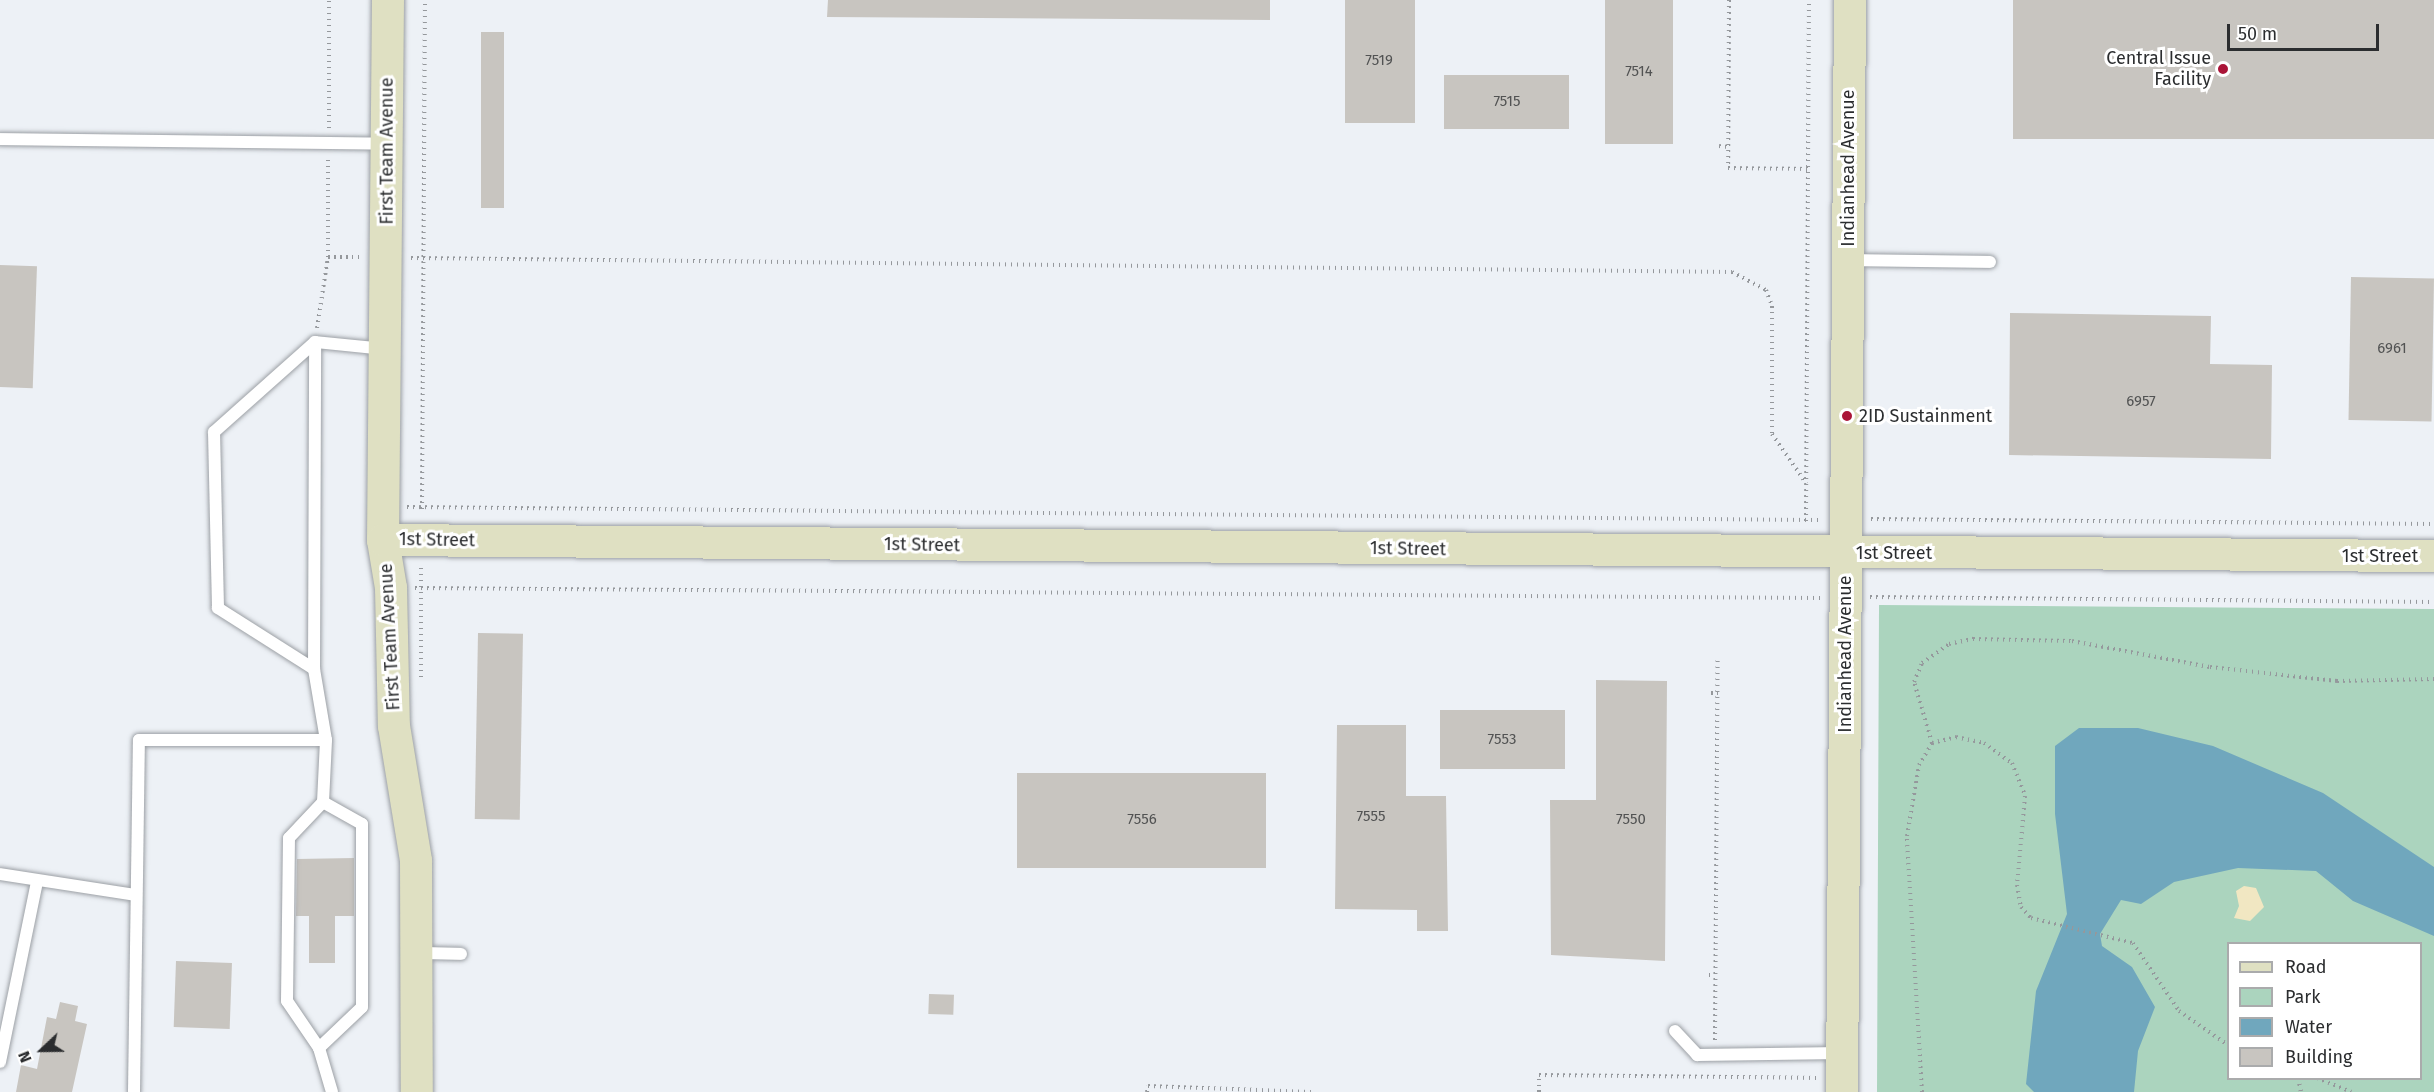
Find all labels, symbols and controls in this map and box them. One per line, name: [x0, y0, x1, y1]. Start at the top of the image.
scale bar: [2230, 12, 2382, 50]
text: 50 m: [2238, 23, 2277, 45]
place label: Central Issue Facility: [2106, 48, 2211, 90]
house number: 7519: [1365, 52, 1393, 70]
marker: Central Issue Facility: [2216, 62, 2230, 76]
house number: 7514: [1625, 63, 1653, 81]
street label: First Team Avenue: [376, 77, 398, 225]
street label: Indianhead Avenue: [1837, 89, 1859, 247]
house number: 7515: [1493, 93, 1521, 111]
house number: 6961: [2377, 340, 2407, 358]
house number: 6957: [2126, 393, 2156, 411]
place label: 2ID Sustainment: [1859, 405, 1992, 427]
marker: 2ID Sustainment: [1840, 409, 1854, 423]
street label: 1st Street: [399, 529, 475, 551]
street label: 1st Street: [884, 534, 960, 556]
street label: 1st Street: [1370, 538, 1446, 560]
street label: 1st Street: [1856, 542, 1932, 564]
street label: 1st Street: [2342, 545, 2418, 567]
street label: First Team Avenue: [375, 563, 405, 711]
street label: Indianhead Avenue: [1834, 575, 1856, 733]
house number: 7553: [1488, 731, 1516, 749]
house number: 7555: [1357, 808, 1385, 826]
house number: 7556: [1127, 811, 1157, 829]
house number: 7550: [1616, 811, 1646, 829]
legend: [2227, 942, 2422, 1080]
text: Road: [2285, 956, 2327, 978]
text: Park: [2285, 986, 2320, 1008]
text: Water: [2285, 1016, 2332, 1038]
north arrow: [12, 1020, 72, 1080]
text: Building: [2285, 1046, 2352, 1068]
text: N: [14, 1048, 36, 1065]

